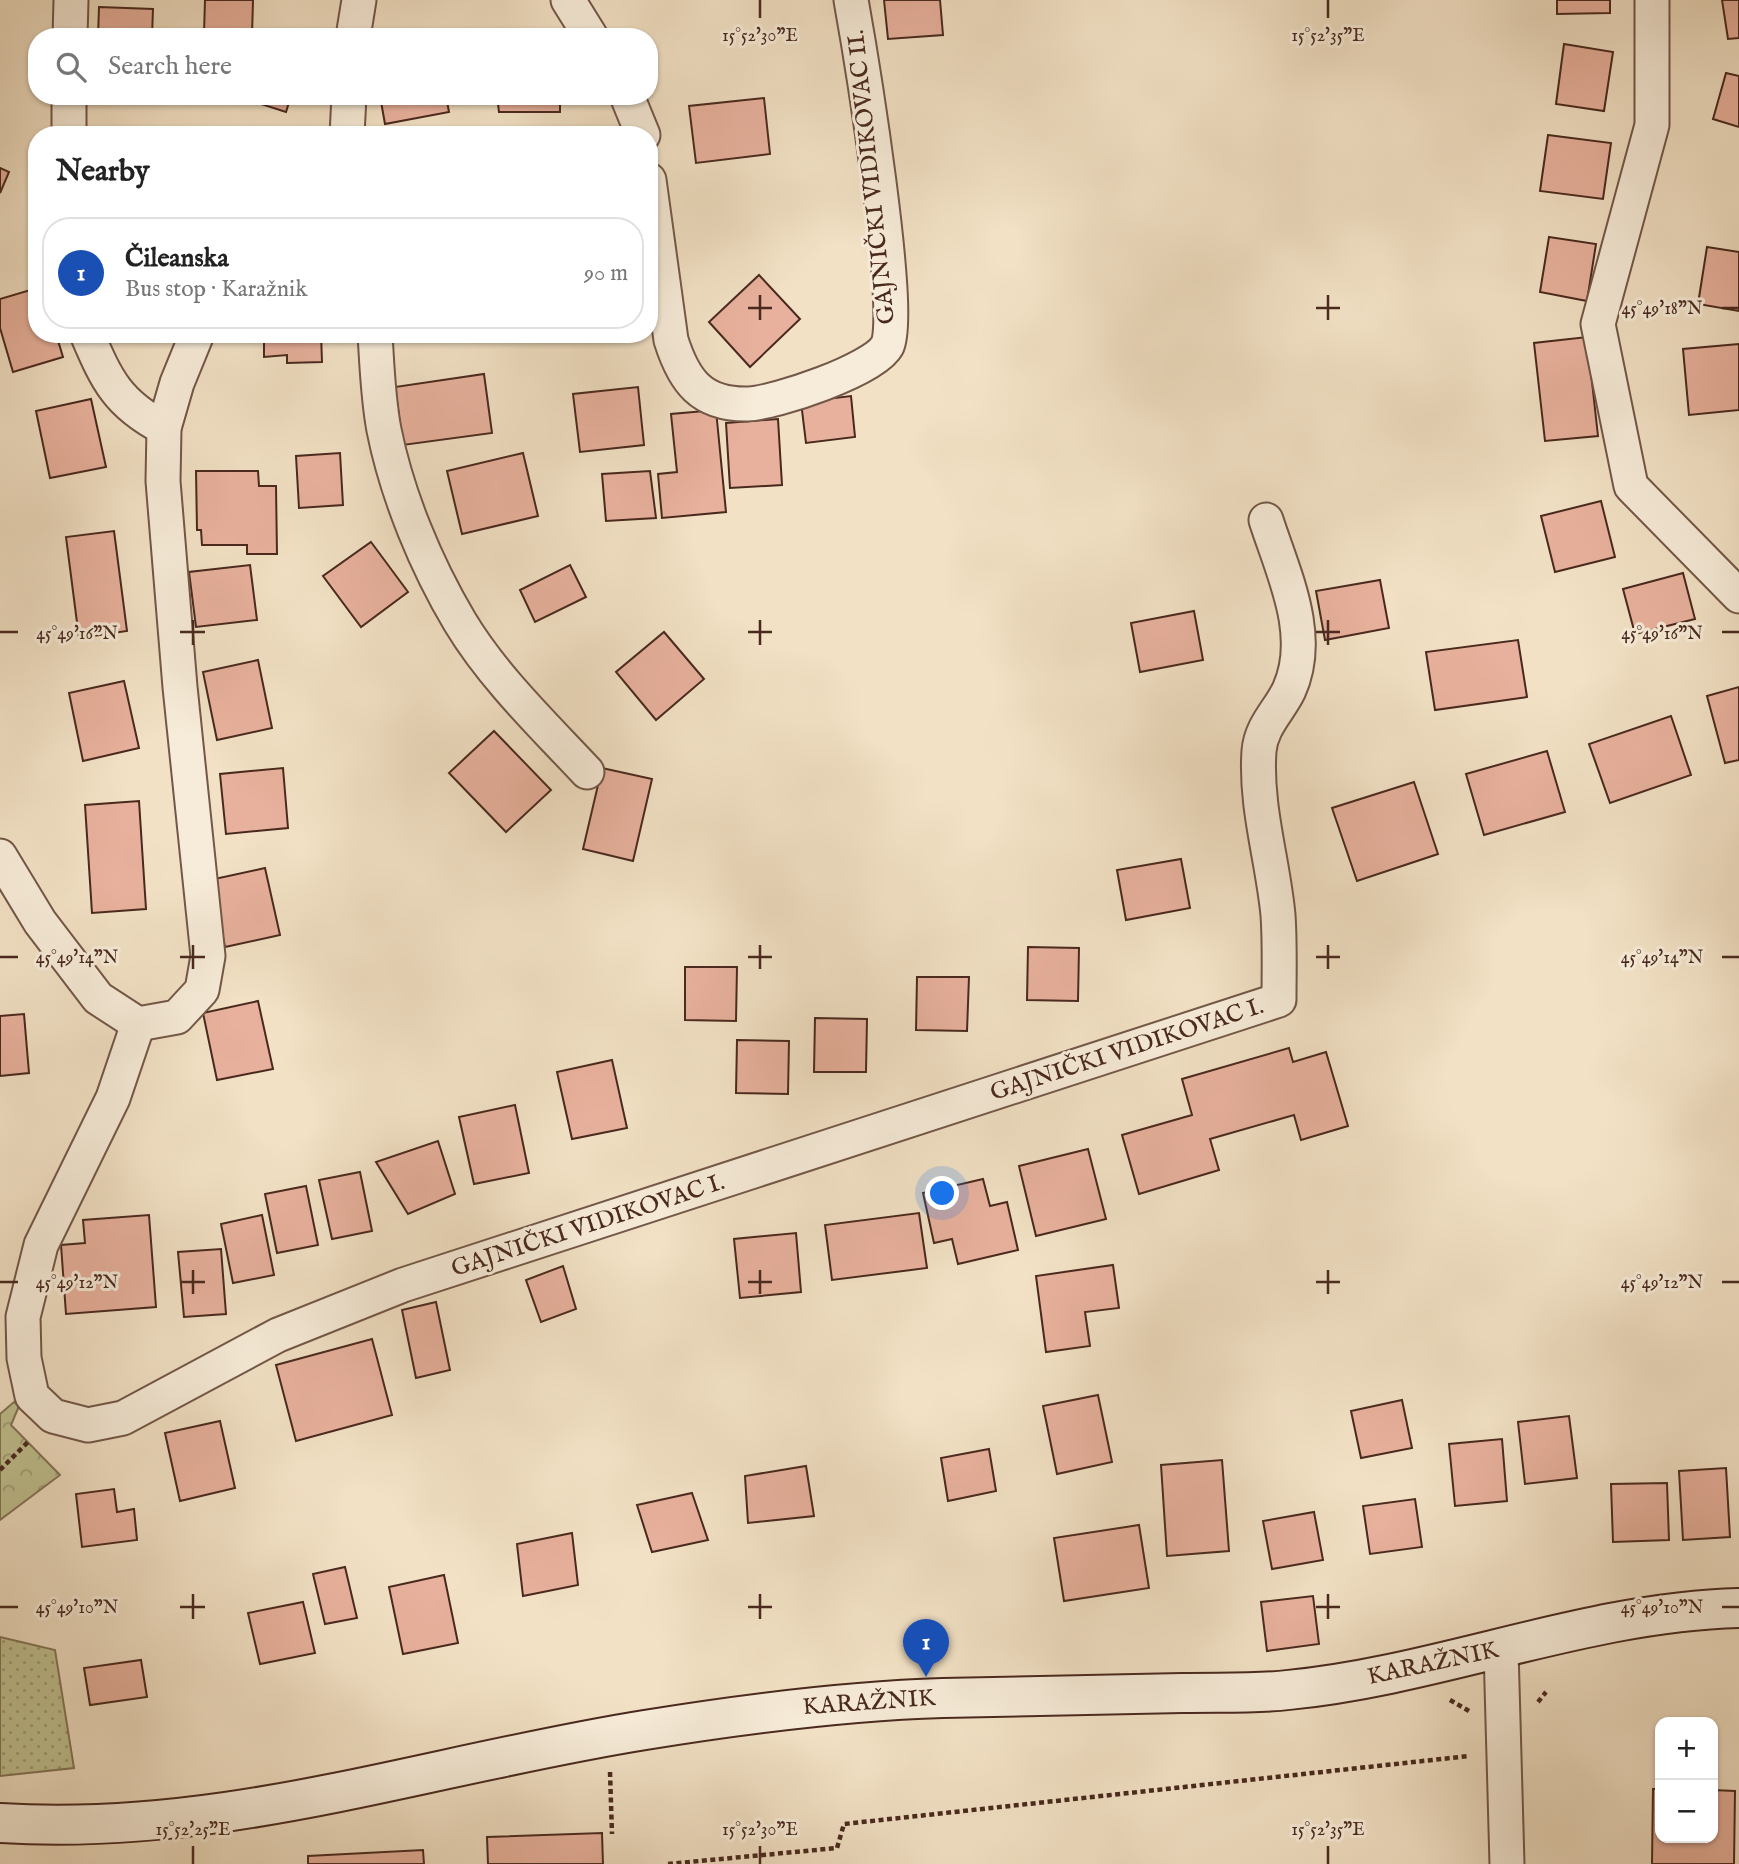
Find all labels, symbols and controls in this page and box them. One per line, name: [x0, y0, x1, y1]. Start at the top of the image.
text: 15°52'30"E: [722, 25, 798, 48]
text: 15°52'35"E: [1291, 25, 1365, 48]
search box: [28, 28, 658, 105]
street label: GAJNIČKI VIDIKOVAC II.: [841, 28, 903, 326]
icon: search: [52, 48, 90, 86]
text: Search here: [108, 50, 232, 83]
text: Nearby: [56, 153, 149, 191]
text: Čileanska: [125, 242, 229, 275]
text: 1: [77, 259, 85, 288]
text: 90 m: [584, 259, 628, 288]
text: Bus stop · Karažnik: [125, 275, 307, 304]
text: 45°49'18"N: [1622, 298, 1703, 321]
text: 45°49'16"N: [36, 623, 118, 646]
text: 45°49'16"N: [1621, 623, 1703, 646]
text: 45°49'14"N: [36, 947, 119, 970]
text: 45°49'14"N: [1621, 947, 1704, 970]
street label: GAJNIČKI VIDIKOVAC I.: [986, 991, 1268, 1109]
street label: GAJNIČKI VIDIKOVAC I.: [447, 1167, 729, 1285]
your location: [925, 1176, 959, 1210]
text: 45°49'12"N: [36, 1272, 119, 1295]
text: 45°49'12"N: [1621, 1272, 1704, 1295]
text: 45°49'10"N: [36, 1597, 119, 1620]
text: 45°49'10"N: [1621, 1597, 1704, 1620]
pin: 1: [903, 1619, 949, 1677]
street label: KARAŽNIK: [1365, 1635, 1502, 1693]
street label: KARAŽNIK: [801, 1683, 937, 1723]
map controls: [1655, 1717, 1718, 1843]
button: +: [1655, 1717, 1718, 1780]
button: −: [1655, 1780, 1718, 1843]
text: 15°52'25"E: [155, 1819, 231, 1842]
text: 15°52'30"E: [722, 1819, 798, 1842]
text: 15°52'35"E: [1291, 1819, 1365, 1842]

